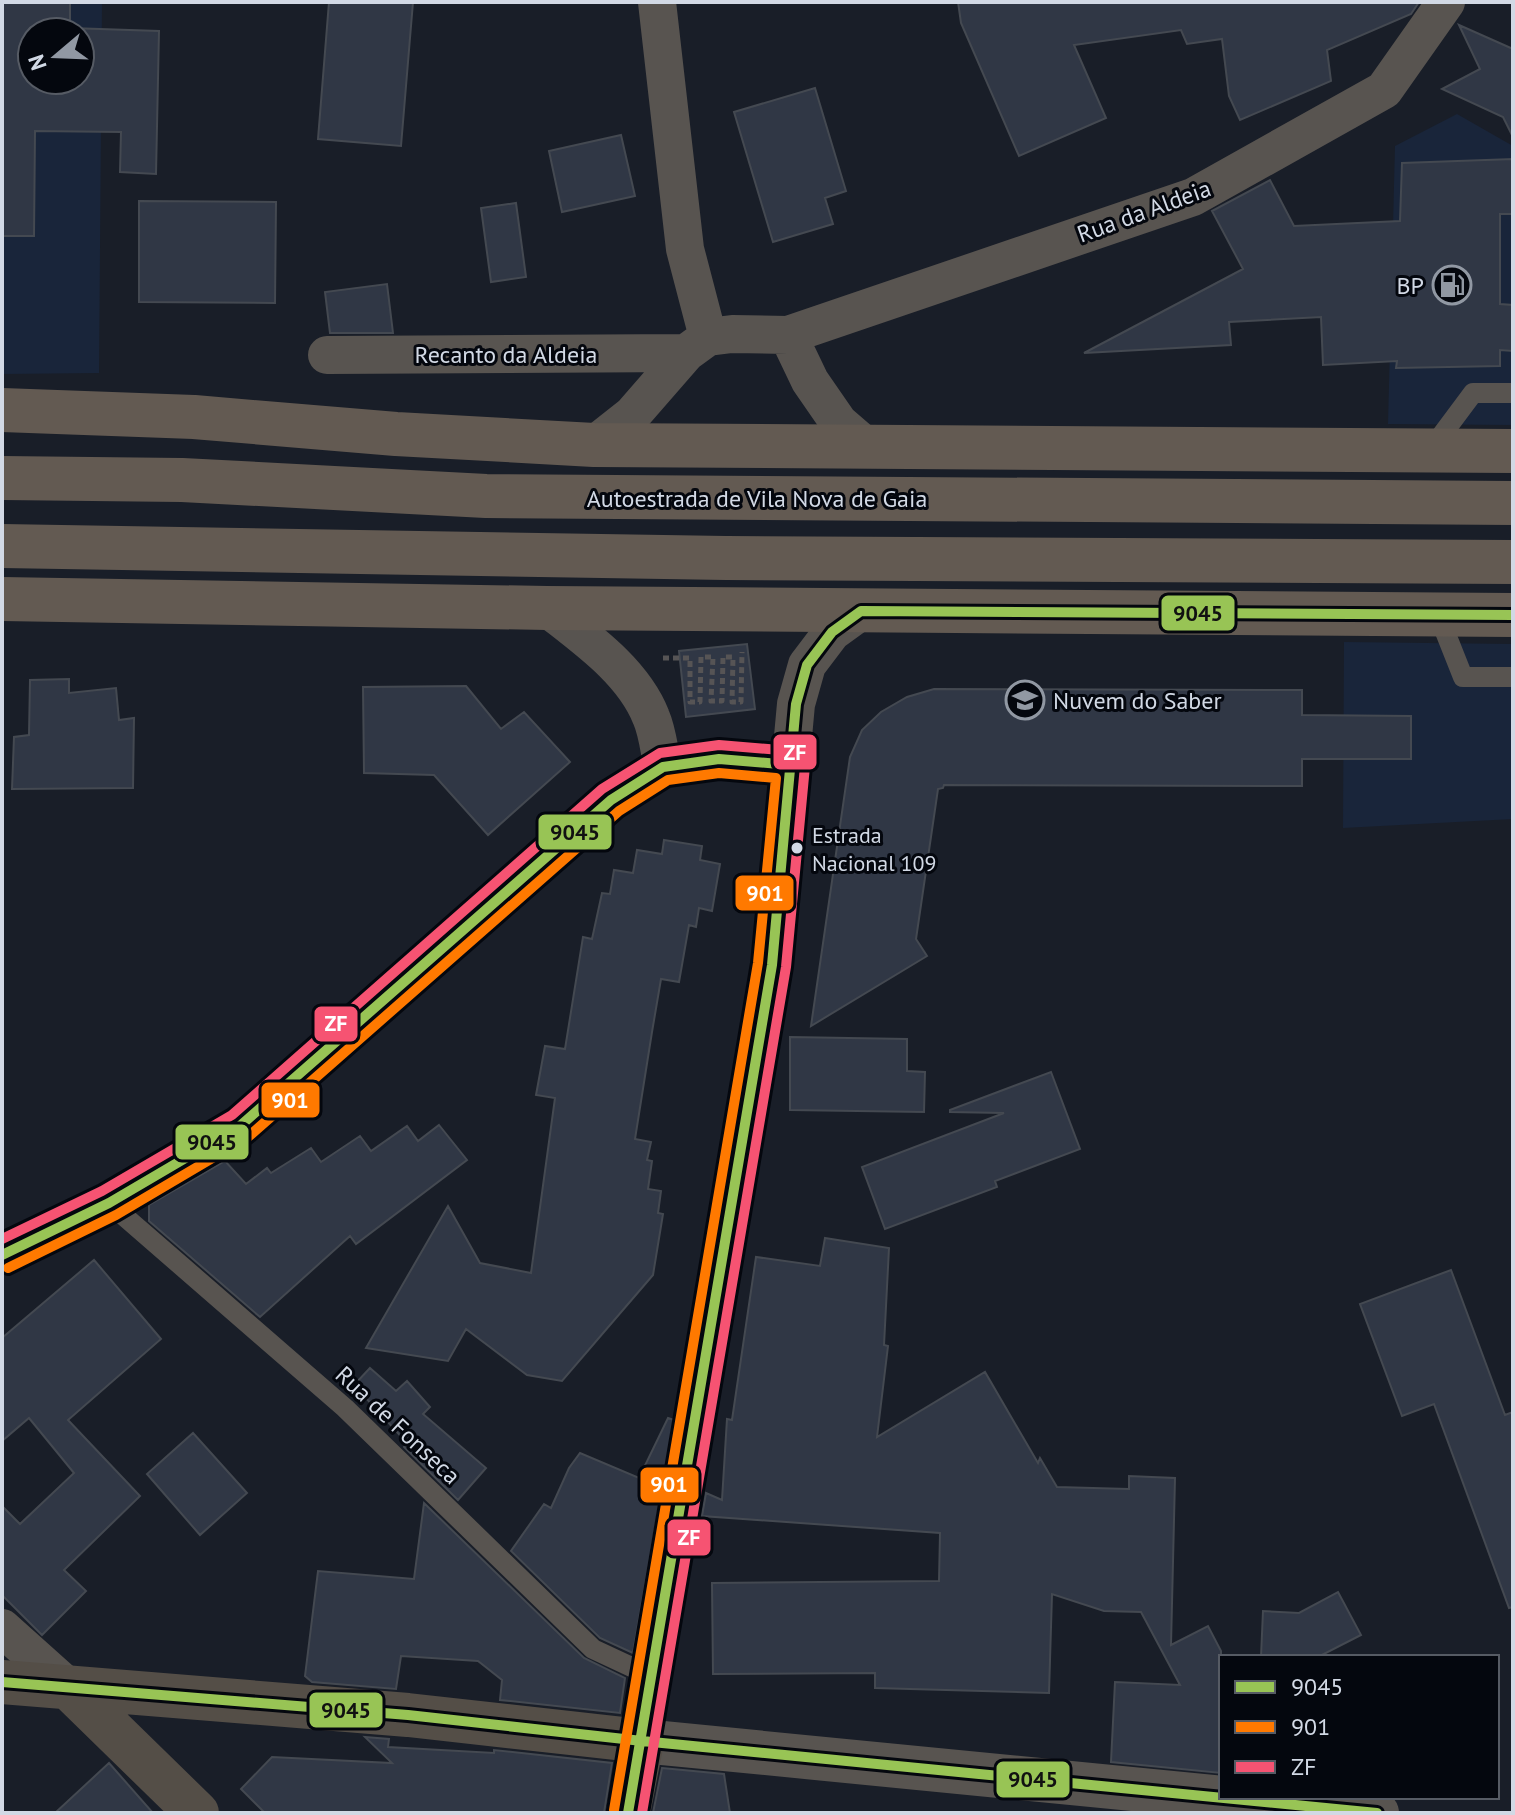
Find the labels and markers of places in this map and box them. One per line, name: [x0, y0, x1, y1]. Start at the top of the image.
fuel station icon: BP: [1431, 264, 1473, 306]
place label: BP: [1397, 270, 1424, 301]
school or university icon: Nuvem do Saber: [1004, 679, 1046, 721]
place label: Nuvem do Saber: [1053, 685, 1222, 716]
place label: Estrada Nacional 109: [812, 821, 937, 877]
marker: Estrada Nacional 109: [789, 840, 805, 856]

